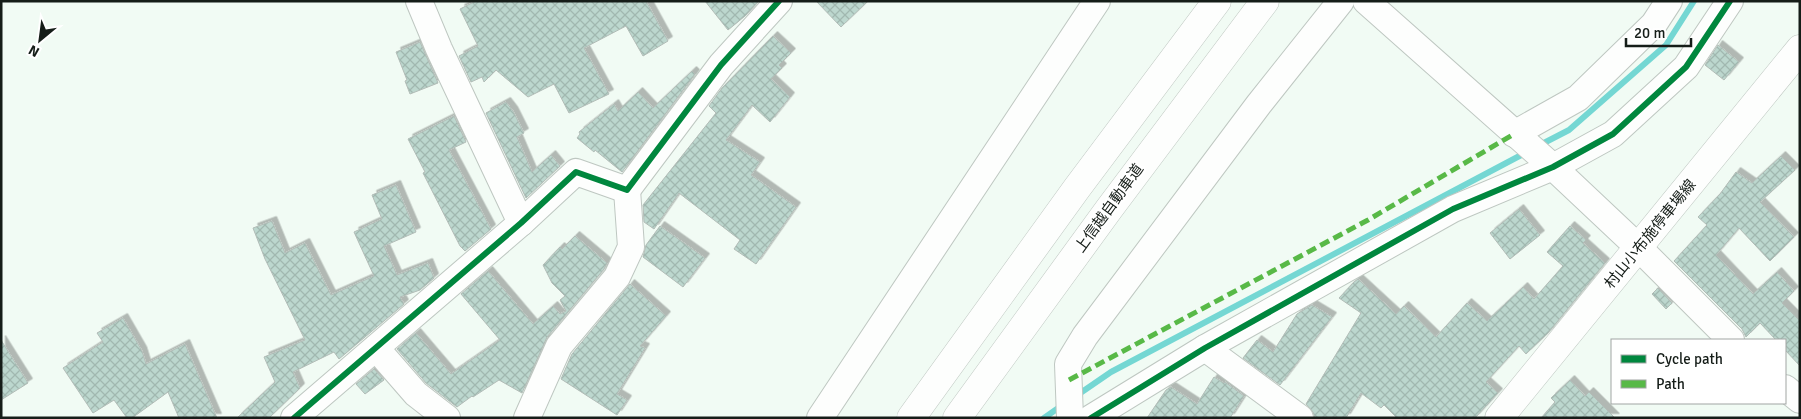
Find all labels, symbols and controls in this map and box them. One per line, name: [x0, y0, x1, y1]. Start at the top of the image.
north arrow: [15, 15, 65, 65]
scale bar: [1626, 15, 1691, 47]
text: 20 m: [1634, 24, 1665, 42]
text: N: [26, 41, 42, 61]
street label: 上信越自動車道: [1071, 160, 1147, 256]
street label: 村山小布施停車場線: [1601, 176, 1699, 292]
legend: [1611, 339, 1786, 404]
text: Cycle path: [1656, 350, 1723, 368]
text: Path: [1656, 375, 1685, 393]

